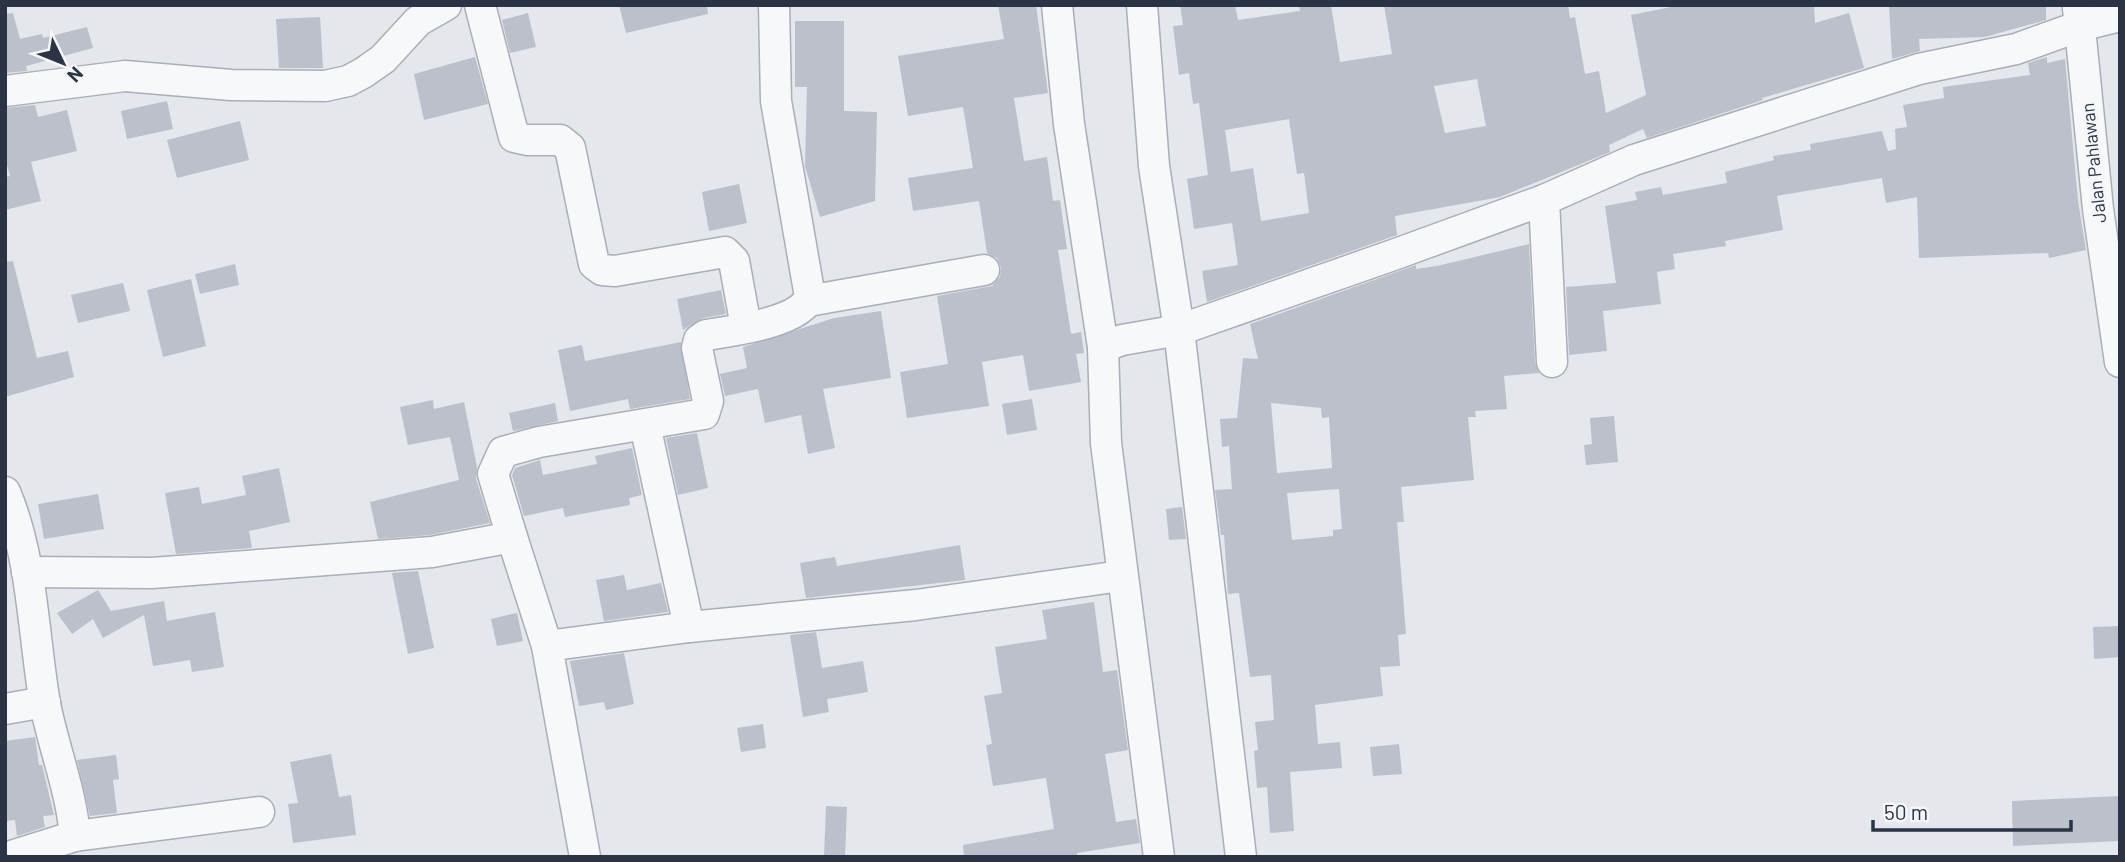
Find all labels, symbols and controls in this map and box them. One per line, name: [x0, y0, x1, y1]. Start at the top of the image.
north arrow: [28, 28, 98, 98]
text: N: [63, 62, 89, 87]
street label: Jalan Pahlawan: [2076, 102, 2110, 224]
scale bar: [1873, 788, 2071, 832]
text: 50 m: [1884, 799, 1928, 824]

